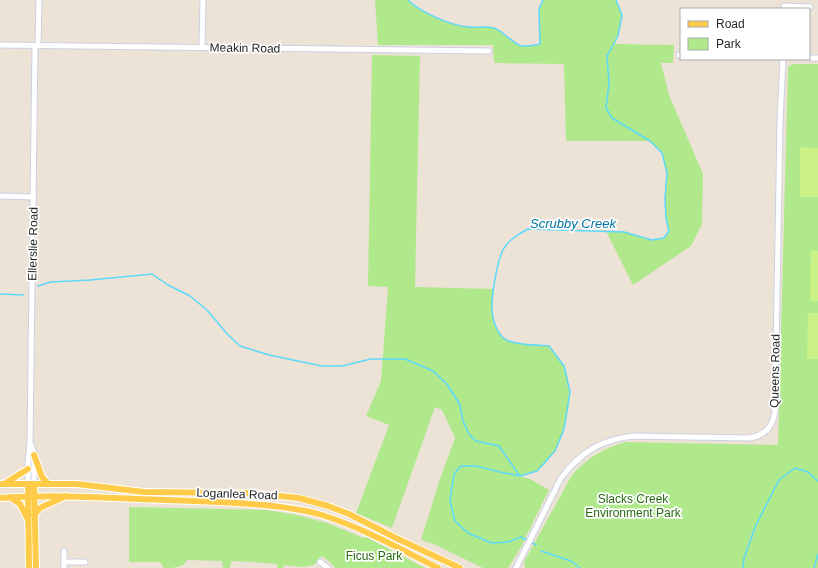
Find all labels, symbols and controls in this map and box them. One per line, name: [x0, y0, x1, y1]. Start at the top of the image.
legend: [680, 8, 810, 60]
text: Road: [716, 17, 745, 31]
text: Park: [716, 37, 742, 51]
street label: Meakin Road: [210, 40, 280, 56]
street label: Ellerslie Road: [25, 207, 41, 281]
water label: Scrubby Creek: [530, 216, 617, 231]
street label: Queens Road: [767, 334, 783, 408]
street label: Loganlea Road: [196, 486, 278, 502]
park label: Slacks Creek Environment Park: [585, 492, 682, 520]
park label: Ficus Park: [346, 549, 403, 563]

